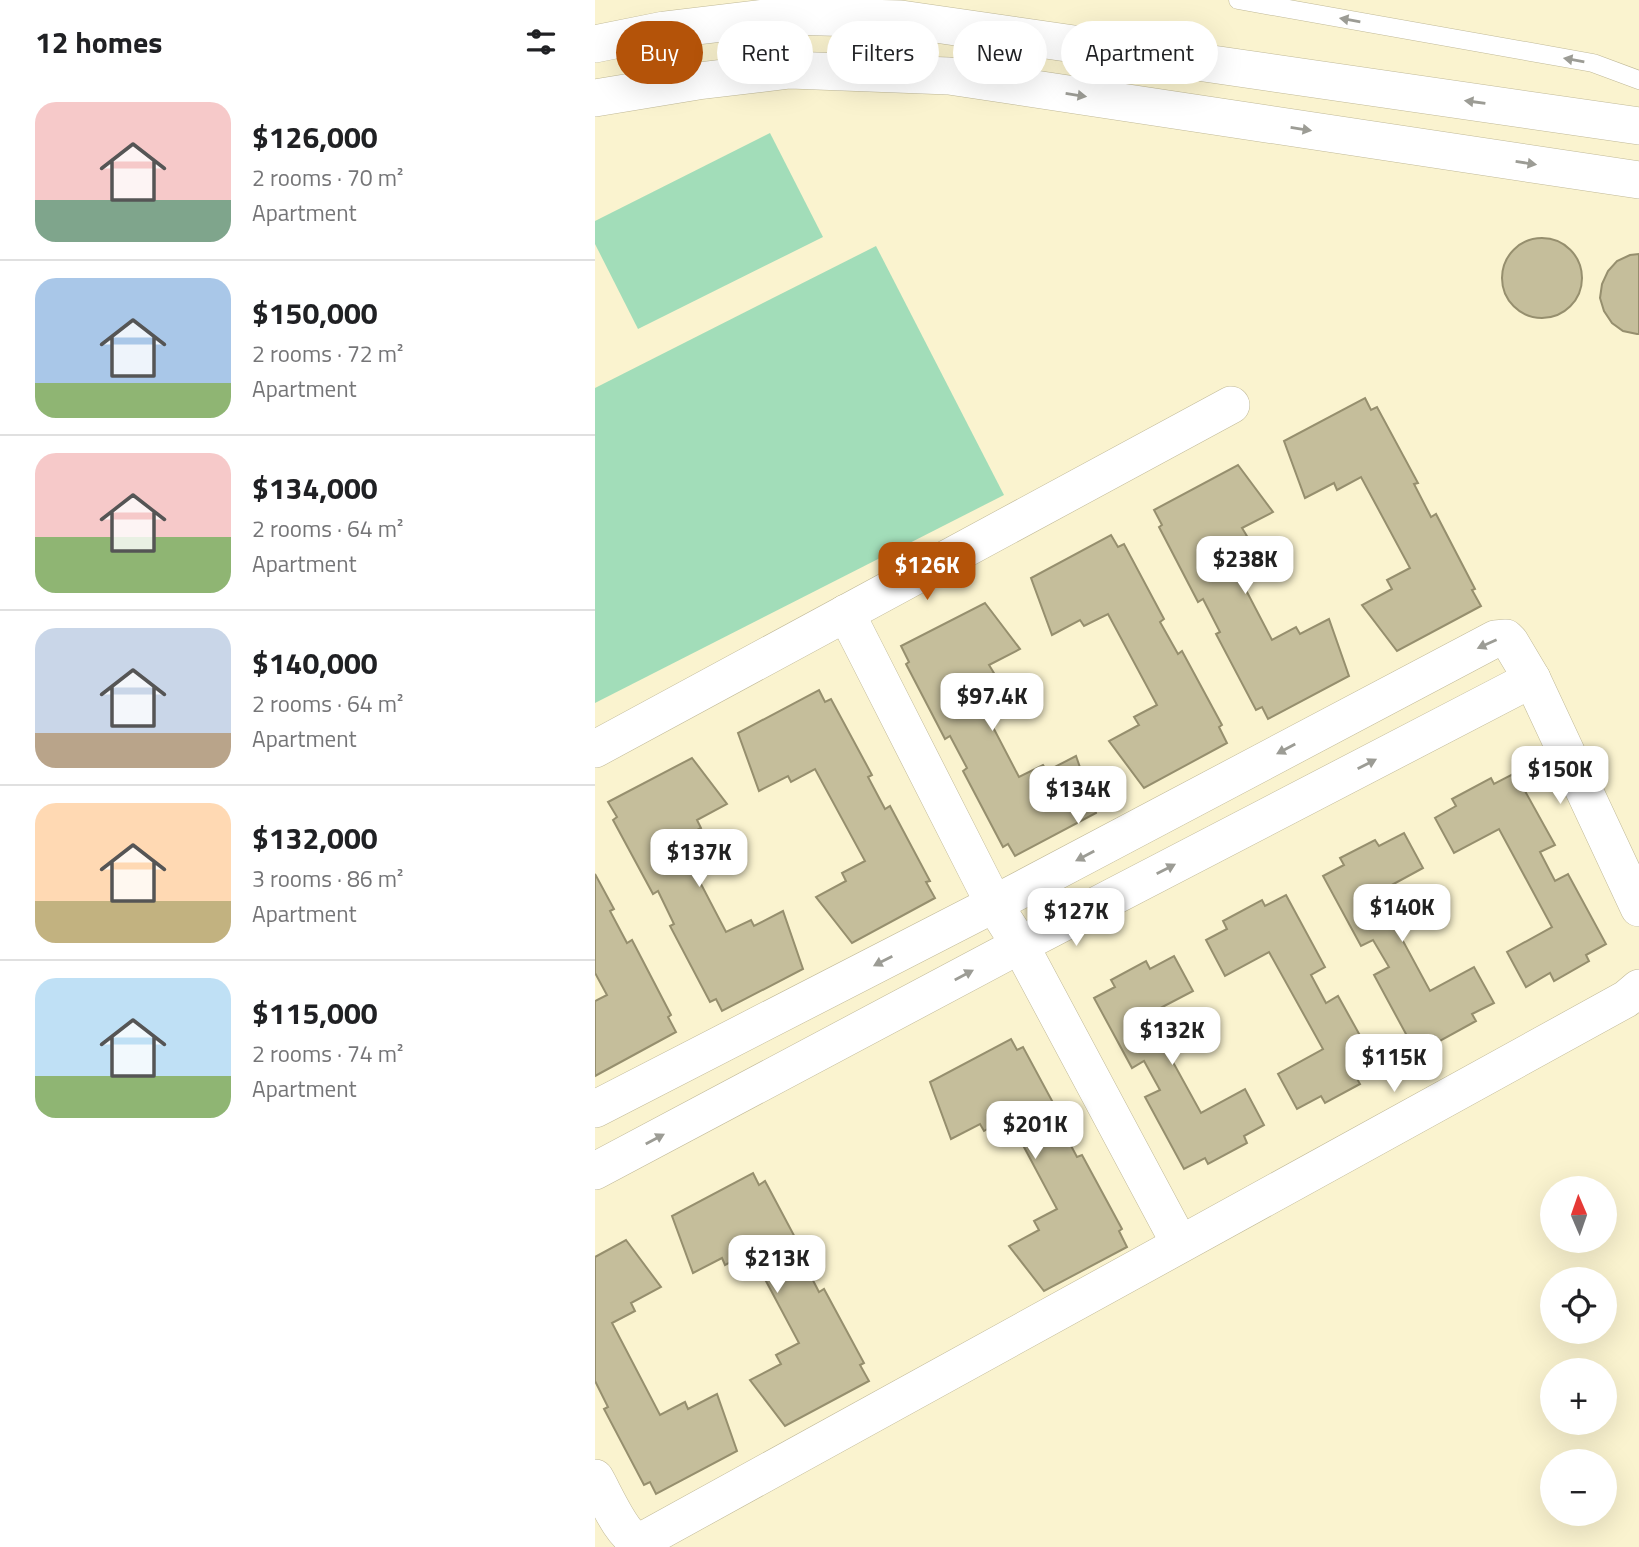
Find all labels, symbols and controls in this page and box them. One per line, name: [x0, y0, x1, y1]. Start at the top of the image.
one-way arrow: [1339, 14, 1361, 25]
text: 12 homes: [35, 19, 162, 65]
chip: Buy: [616, 21, 703, 84]
chip: Rent: [717, 21, 813, 84]
chip: Filters: [827, 21, 939, 84]
chip: New: [953, 21, 1047, 84]
chip: Apartment: [1061, 21, 1218, 84]
icon: filters: [522, 23, 560, 61]
one-way arrow: [1563, 54, 1585, 65]
one-way arrow: [1065, 90, 1087, 101]
one-way arrow: [1463, 96, 1485, 107]
text: $126,000: [252, 114, 378, 160]
one-way arrow: [1290, 124, 1312, 135]
icon: home: [91, 130, 175, 214]
one-way arrow: [1515, 158, 1537, 169]
text: 2 rooms · 70 m²: [252, 160, 403, 195]
text: Apartment: [252, 195, 357, 230]
text: $150,000: [252, 290, 378, 336]
icon: home: [91, 306, 175, 390]
text: 2 rooms · 72 m²: [252, 336, 403, 371]
text: Apartment: [252, 371, 357, 406]
text: $134,000: [252, 465, 378, 511]
icon: home: [91, 481, 175, 565]
text: 2 rooms · 64 m²: [252, 511, 403, 546]
pin: $238K: [1196, 536, 1294, 596]
text: $238K: [1212, 541, 1278, 576]
pin: $126K: [878, 542, 976, 602]
text: Apartment: [252, 546, 357, 581]
text: $126K: [894, 547, 960, 582]
one-way arrow: [1476, 638, 1497, 649]
text: $140,000: [252, 640, 378, 686]
icon: home: [91, 656, 175, 740]
pin: $97.4K: [935, 674, 1049, 733]
text: $97.4K: [956, 678, 1028, 713]
text: 2 rooms · 64 m²: [252, 686, 403, 721]
text: Apartment: [252, 721, 357, 756]
one-way arrow: [1276, 743, 1296, 755]
pin: $150K: [1511, 746, 1609, 806]
text: $150K: [1527, 751, 1593, 786]
one-way arrow: [1358, 759, 1378, 771]
pin: $134K: [1029, 766, 1127, 826]
text: $134K: [1045, 771, 1111, 806]
text: $132,000: [252, 815, 378, 861]
pin: $137K: [650, 830, 748, 889]
icon: home: [91, 831, 175, 915]
text: $137K: [666, 834, 732, 869]
one-way arrow: [1075, 850, 1095, 861]
text: 3 rooms · 86 m²: [252, 861, 403, 896]
one-way arrow: [1156, 863, 1175, 875]
pin: $140K: [1353, 884, 1451, 944]
pin: $127K: [1027, 888, 1125, 948]
text: $140K: [1369, 889, 1435, 924]
text: $127K: [1043, 893, 1109, 928]
text: Apartment: [252, 896, 357, 931]
one-way arrow: [873, 955, 893, 966]
one-way arrow: [954, 969, 974, 980]
text: $115,000: [252, 990, 378, 1036]
icon: home: [91, 1006, 175, 1090]
pin: $132K: [1123, 1007, 1221, 1067]
text: $132K: [1139, 1012, 1205, 1047]
pin: $115K: [1345, 1034, 1443, 1094]
text: 2 rooms · 74 m²: [252, 1036, 403, 1071]
text: $115K: [1361, 1039, 1427, 1074]
text: Apartment: [252, 1071, 357, 1106]
pin: $201K: [986, 1102, 1084, 1161]
text: $201K: [1002, 1106, 1068, 1141]
one-way arrow: [645, 1133, 665, 1145]
north arrow: [1540, 1176, 1617, 1253]
map controls: [1540, 1176, 1617, 1526]
pin: $213K: [728, 1236, 826, 1295]
text: $213K: [744, 1240, 810, 1275]
button: locate: [1540, 1267, 1617, 1344]
button: +: [1540, 1358, 1617, 1435]
button: −: [1540, 1449, 1617, 1526]

